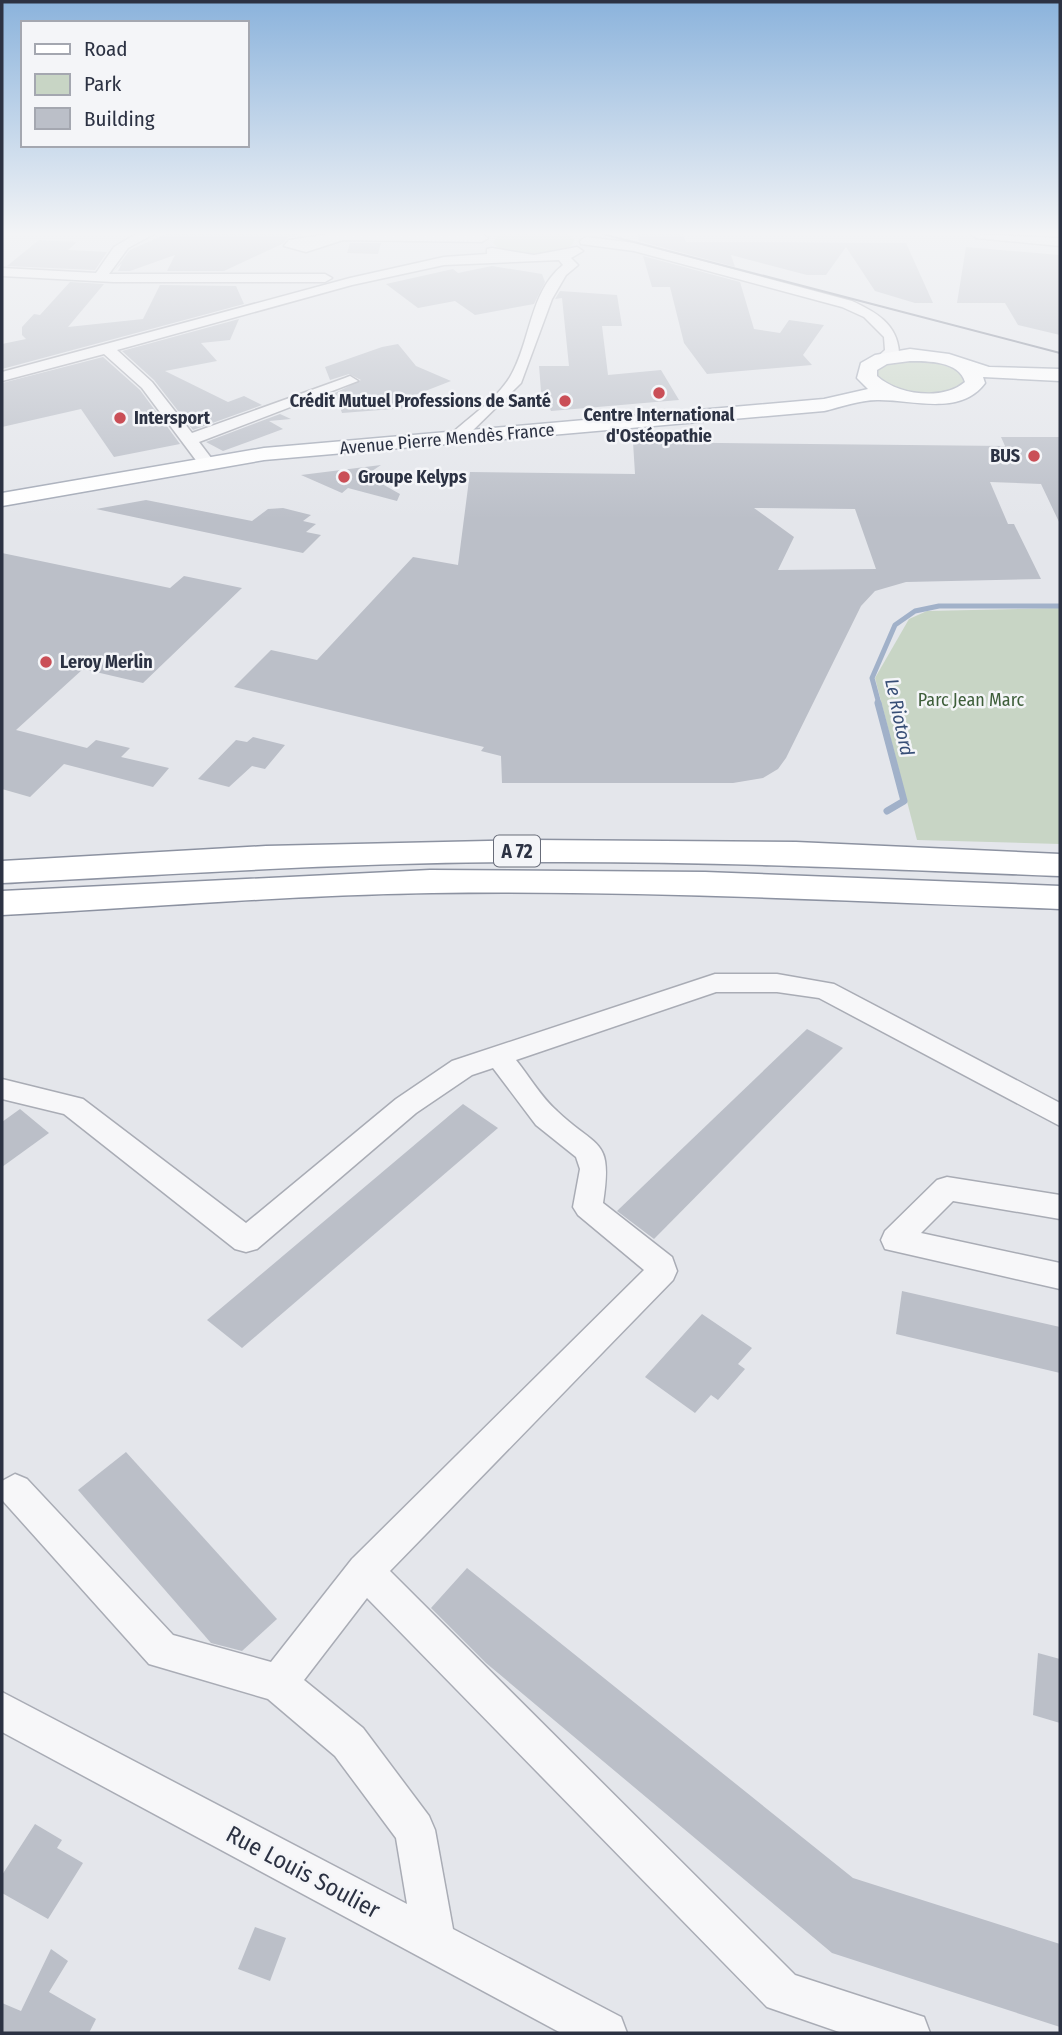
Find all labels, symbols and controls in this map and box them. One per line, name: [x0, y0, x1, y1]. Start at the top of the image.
legend: [21, 21, 248, 147]
text: Road: [84, 36, 128, 62]
text: Park: [84, 71, 122, 97]
text: Building: [84, 106, 155, 132]
marker: Centre International d'Ostéopathie: [651, 385, 667, 401]
place label: Crédit Mutuel Professions de Santé: [290, 390, 551, 412]
marker: Crédit Mutuel Professions de Santé: [557, 393, 573, 409]
place label: Centre International d'Ostéopathie: [583, 404, 735, 447]
place label: Intersport: [134, 407, 211, 429]
marker: Intersport: [112, 410, 128, 426]
street label: Avenue Pierre Mendès France: [339, 419, 555, 459]
place label: BUS: [990, 445, 1020, 467]
marker: BUS: [1026, 448, 1042, 464]
place label: Groupe Kelyps: [358, 466, 467, 488]
marker: Groupe Kelyps: [336, 469, 352, 485]
place label: Leroy Merlin: [60, 651, 153, 673]
marker: Leroy Merlin: [38, 654, 54, 670]
water label: Le Riotord: [880, 676, 919, 758]
park label: Parc Jean Marc: [918, 689, 1024, 711]
road number: A 72: [494, 836, 540, 866]
street label: Rue Louis Soulier: [221, 1820, 385, 1925]

